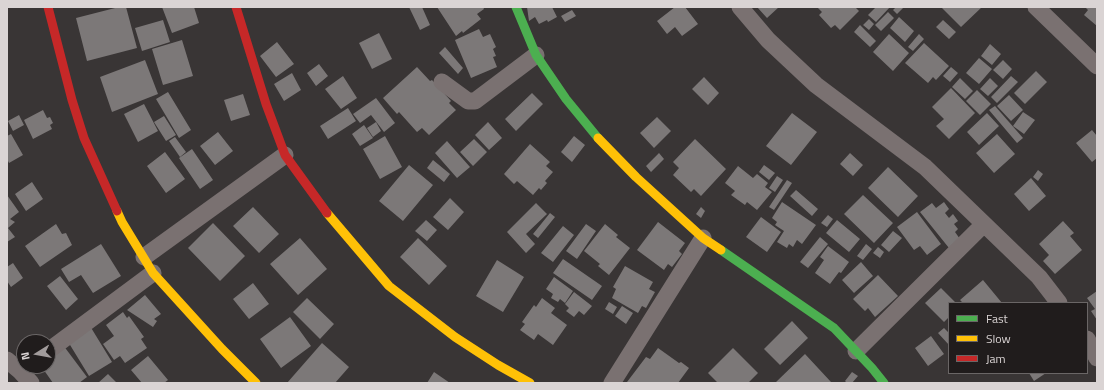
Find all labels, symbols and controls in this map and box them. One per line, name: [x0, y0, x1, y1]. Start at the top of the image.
legend: [948, 302, 1088, 374]
text: Fast: [986, 309, 1008, 328]
text: Slow: [986, 329, 1011, 348]
north arrow: [16, 334, 56, 374]
text: Jam: [986, 349, 1006, 368]
text: N: [17, 351, 34, 361]

